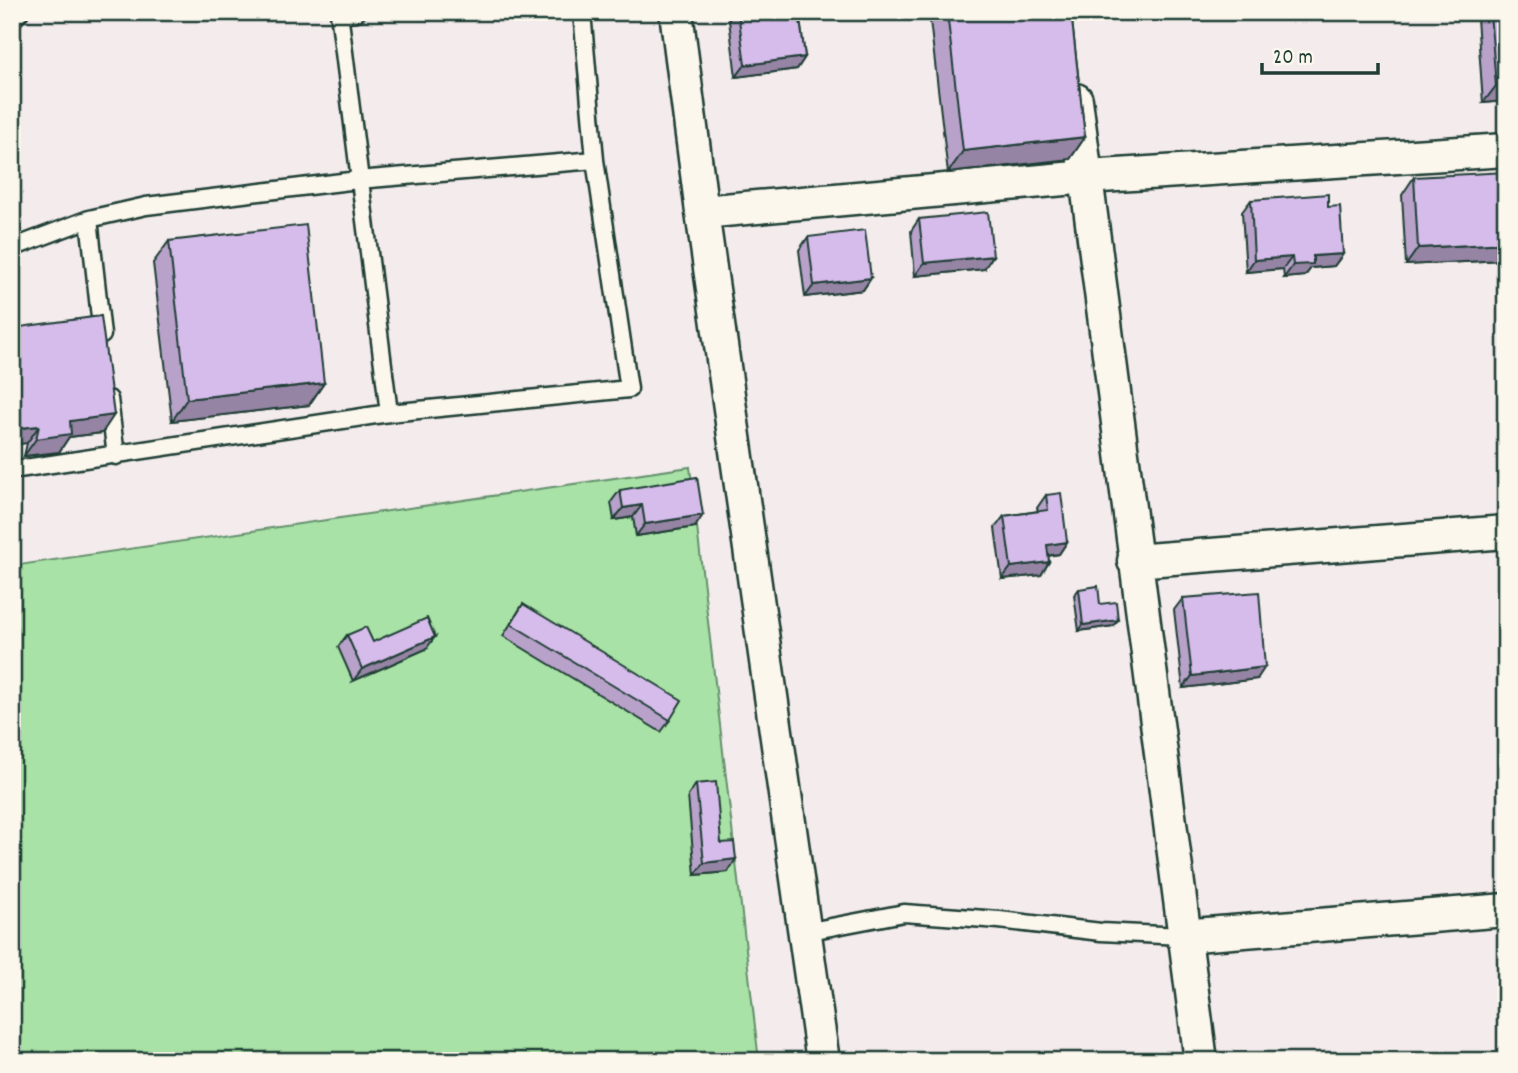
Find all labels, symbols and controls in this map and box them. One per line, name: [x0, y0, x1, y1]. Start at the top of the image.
scale bar: [1262, 32, 1378, 76]
text: 20 m: [1273, 44, 1313, 74]

